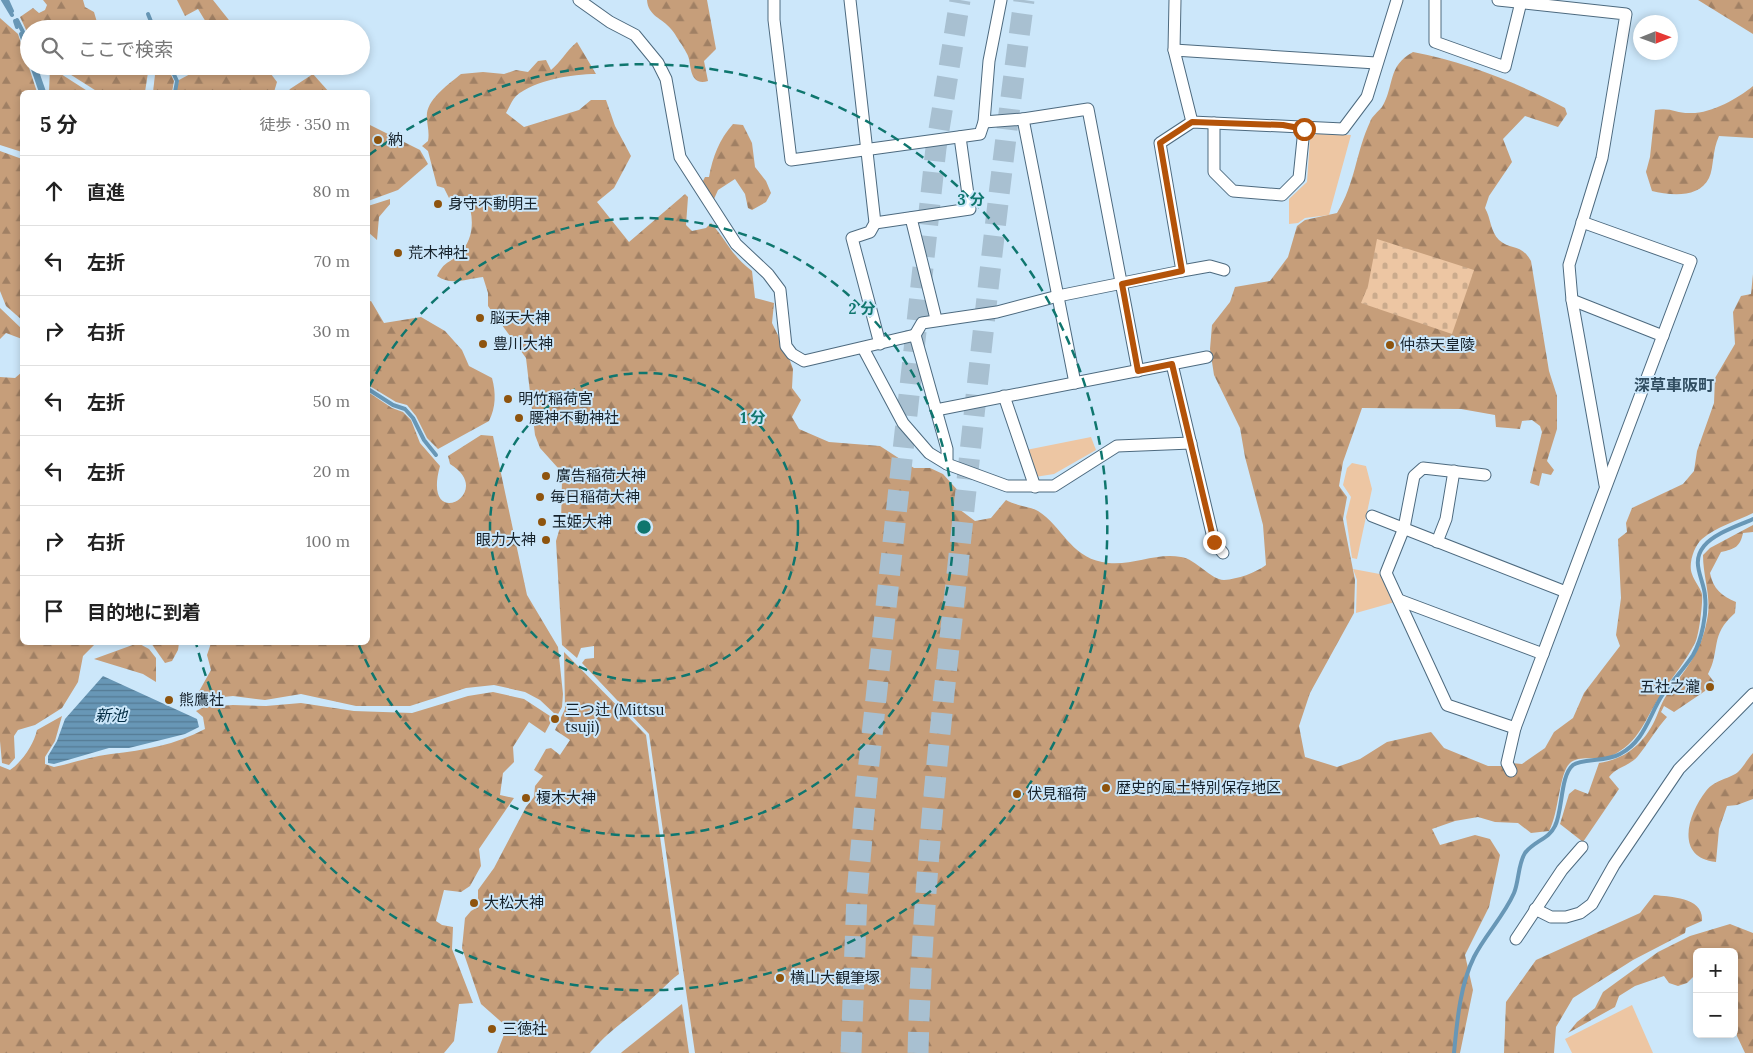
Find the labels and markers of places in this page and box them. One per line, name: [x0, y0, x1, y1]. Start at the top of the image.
place label: 納: [388, 130, 403, 149]
marker: 納: [372, 134, 384, 146]
place label: 身守不動明王: [448, 194, 538, 213]
marker: 身守不動明王: [432, 198, 444, 210]
place label: 荒木神社: [408, 243, 468, 262]
marker: 荒木神社: [392, 247, 404, 259]
place label: 脳天大神: [490, 308, 550, 327]
marker: 脳天大神: [474, 312, 486, 324]
place label: 豊川大神: [493, 334, 553, 353]
place label: 仲恭天皇陵: [1400, 335, 1475, 354]
marker: 豊川大神: [477, 338, 489, 350]
marker: 仲恭天皇陵: [1384, 339, 1396, 351]
place label: 明竹稲荷宮: [518, 389, 593, 408]
marker: 明竹稲荷宮: [502, 393, 514, 405]
place label: 腰神不動神社: [529, 408, 619, 427]
marker: 腰神不動神社: [513, 412, 525, 424]
place label: 廣告稲荷大神: [556, 466, 646, 485]
marker: 廣告稲荷大神: [540, 470, 552, 482]
place label: 毎日稲荷大神: [550, 487, 640, 506]
marker: 毎日稲荷大神: [534, 491, 546, 503]
place label: 玉姫大神: [552, 512, 612, 531]
marker: 玉姫大神: [536, 516, 548, 528]
centre of rings: [635, 518, 653, 536]
place label: 眼力大神: [476, 530, 536, 549]
marker: 眼力大神: [540, 534, 552, 546]
place label: 五社之瀧: [1640, 677, 1700, 696]
marker: 五社之瀧: [1704, 681, 1716, 693]
place label: 熊鷹社: [179, 690, 224, 709]
marker: 熊鷹社: [163, 694, 175, 706]
place label: 三つ辻 (Mittsu tsuji): [565, 700, 664, 737]
marker: 三つ辻 (Mittsu tsuji): [549, 713, 561, 725]
place label: 歴史的風土特別保存地区: [1116, 778, 1281, 797]
marker: 歴史的風土特別保存地区: [1100, 782, 1112, 794]
place label: 伏見稲荷: [1027, 784, 1087, 803]
place label: 榎木大神: [536, 788, 596, 807]
marker: 伏見稲荷: [1011, 788, 1023, 800]
marker: 榎木大神: [520, 792, 532, 804]
place label: 大松大神: [484, 893, 544, 912]
marker: 大松大神: [468, 897, 480, 909]
place label: 横山大観筆塚: [790, 968, 880, 987]
marker: 横山大観筆塚: [774, 972, 786, 984]
place label: 三徳社: [502, 1019, 547, 1038]
marker: 三徳社: [486, 1023, 498, 1035]

